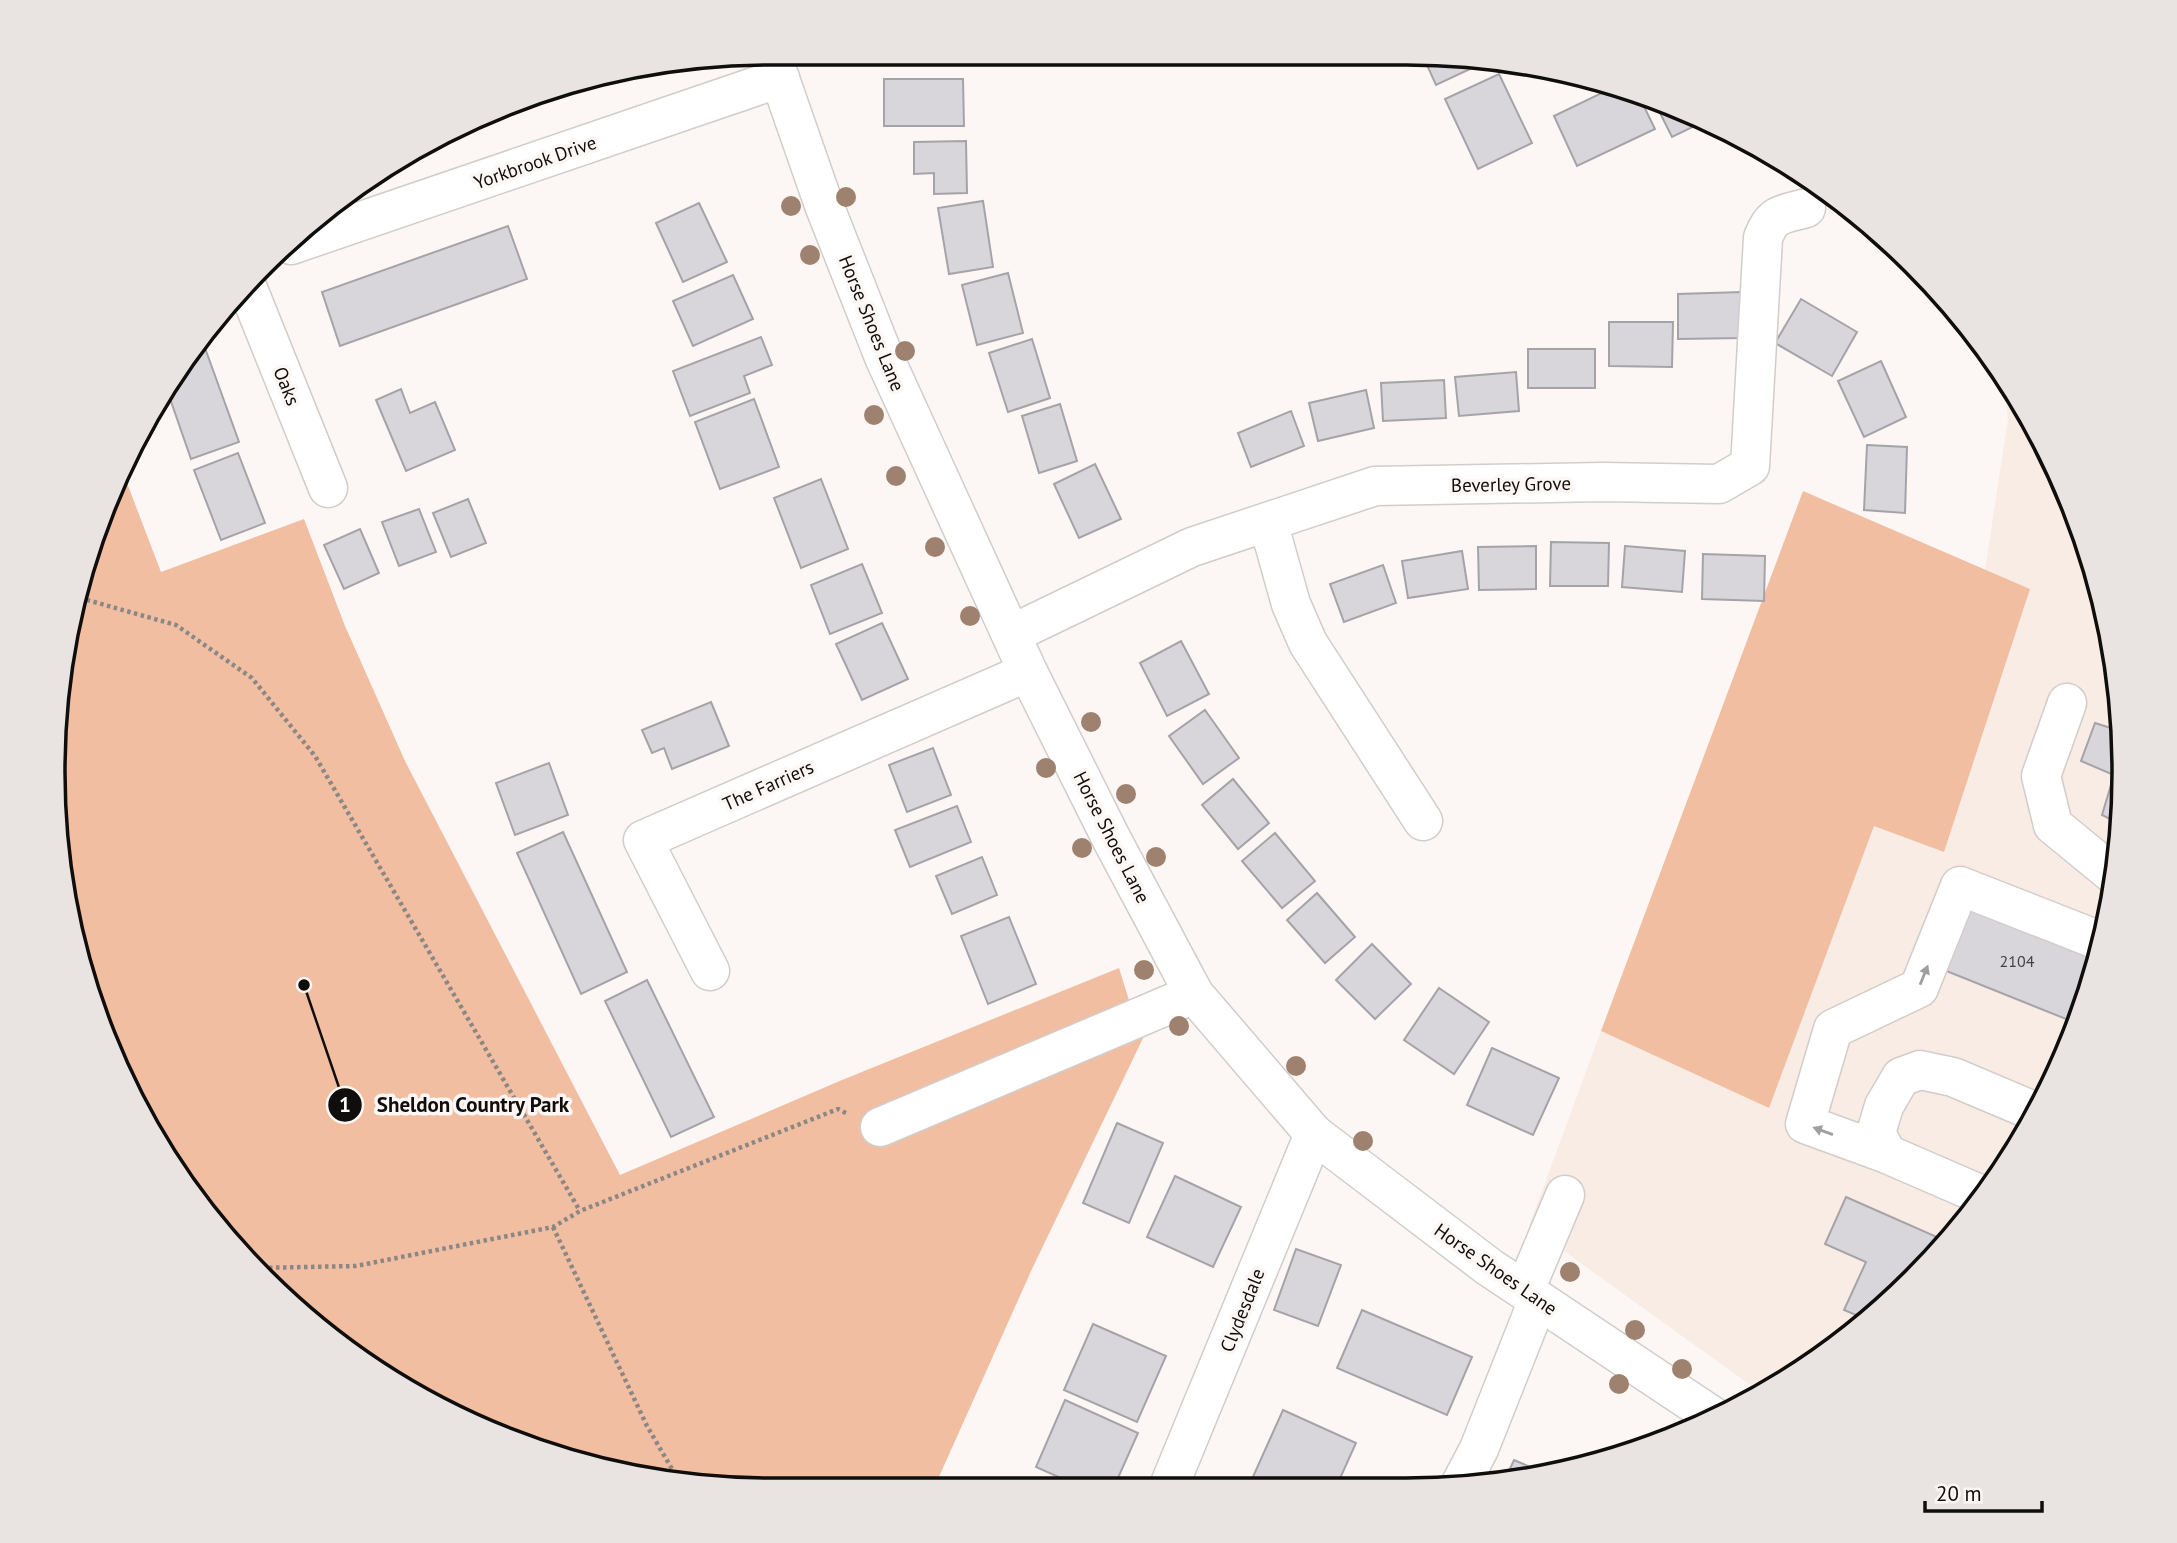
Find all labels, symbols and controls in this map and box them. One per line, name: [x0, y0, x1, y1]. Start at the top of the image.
street label: Yorkbrook Drive: [471, 130, 599, 194]
street label: Horse Shoes Lane: [834, 252, 910, 394]
street label: Oaks: [268, 363, 306, 409]
street label: Beverley Grove: [1451, 471, 1571, 497]
street label: The Farriers: [719, 754, 817, 816]
street label: Horse Shoes Lane: [1069, 767, 1155, 907]
house number: 2104: [2000, 951, 2035, 971]
one-way arrow: [1918, 965, 1930, 985]
callout: Sheldon Country Park: [328, 1084, 584, 1126]
text: 1: [339, 1091, 351, 1118]
text: Sheldon Country Park: [377, 1091, 570, 1118]
one-way arrow: [1813, 1125, 1834, 1136]
street label: Horse Shoes Lane: [1430, 1218, 1562, 1320]
street label: Clydesdale: [1214, 1265, 1270, 1355]
scale bar: [1925, 1470, 2042, 1514]
text: 20 m: [1936, 1480, 1982, 1507]

